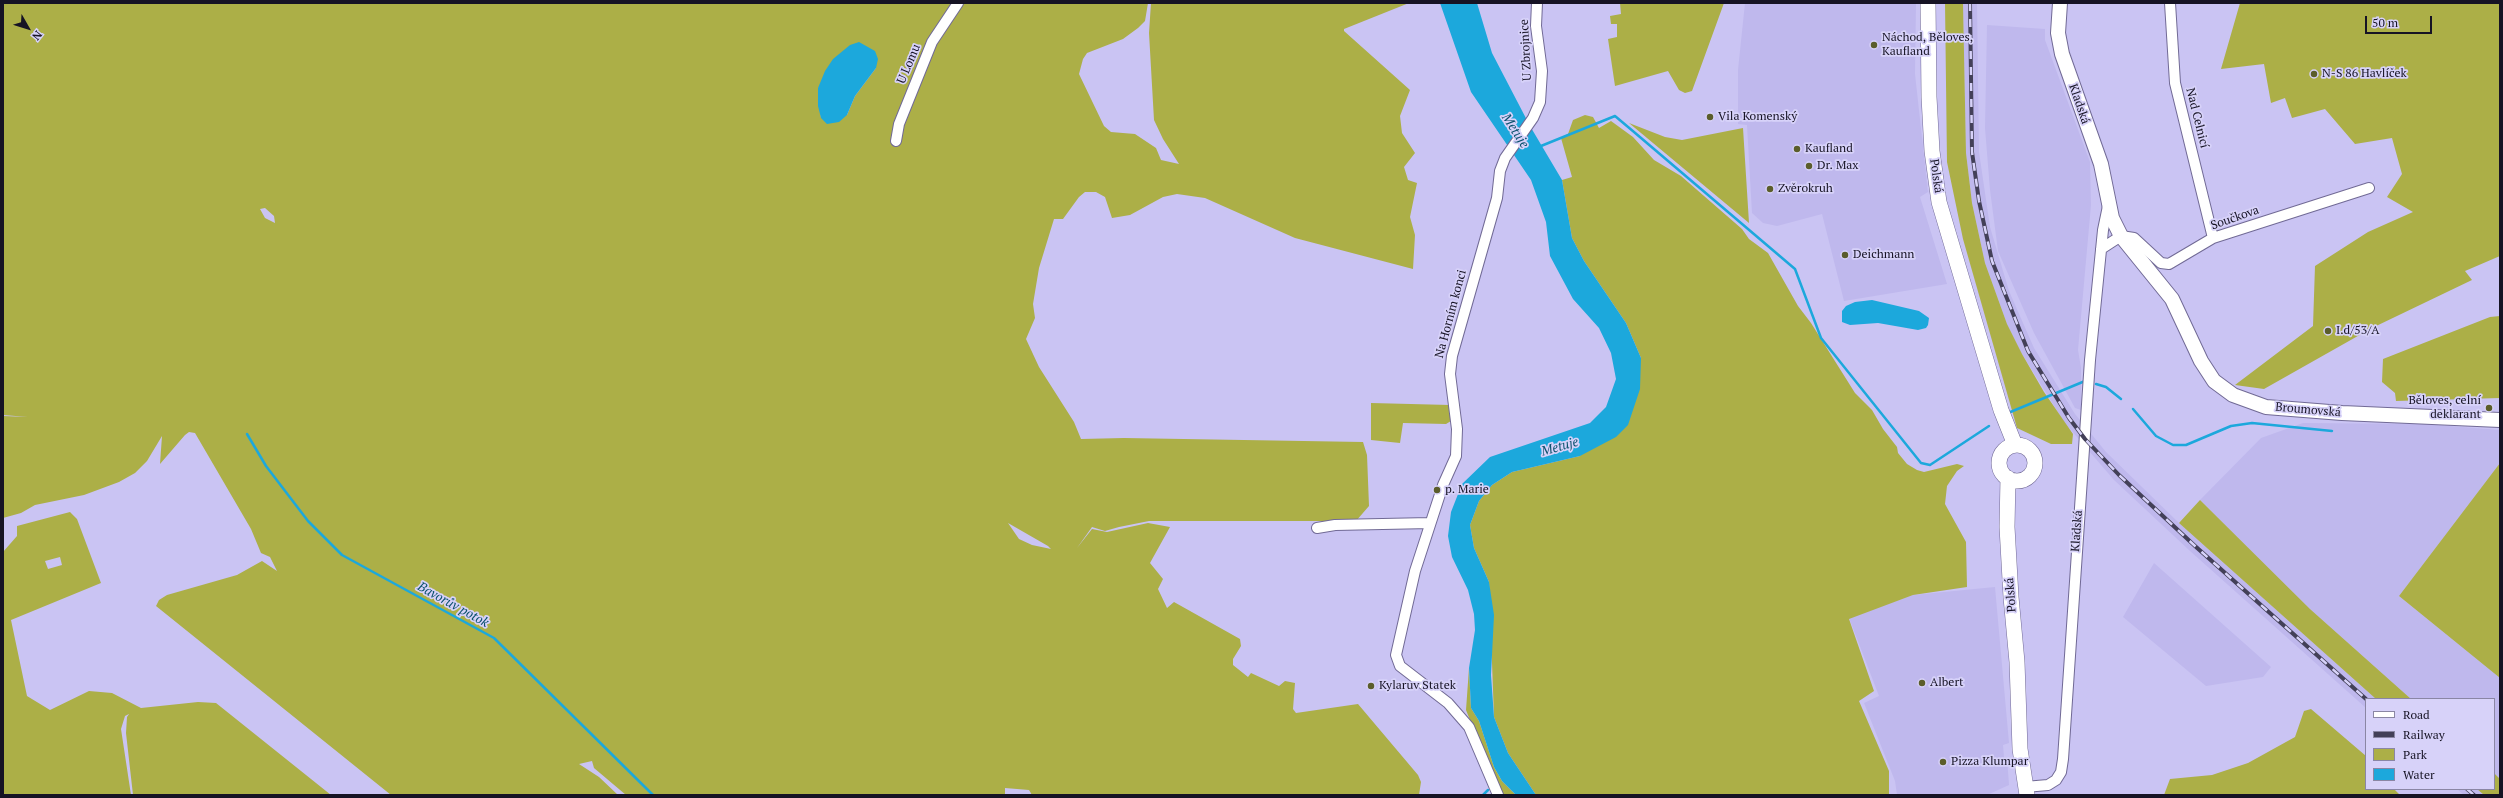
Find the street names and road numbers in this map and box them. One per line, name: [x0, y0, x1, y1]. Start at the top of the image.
street label: U Zbrojnice: [1517, 19, 1535, 81]
street label: U Lomu: [894, 42, 924, 86]
street label: Kladská: [2065, 82, 2093, 126]
street label: Nad Celnicí: [2183, 86, 2211, 150]
street label: Polská: [1926, 158, 1946, 194]
street label: Součkova: [2209, 203, 2261, 233]
street label: Na Horním konci: [1432, 268, 1470, 360]
street label: Broumovská: [2275, 400, 2341, 420]
street label: Kladská: [2068, 510, 2086, 552]
street label: Polská: [2003, 577, 2019, 613]

